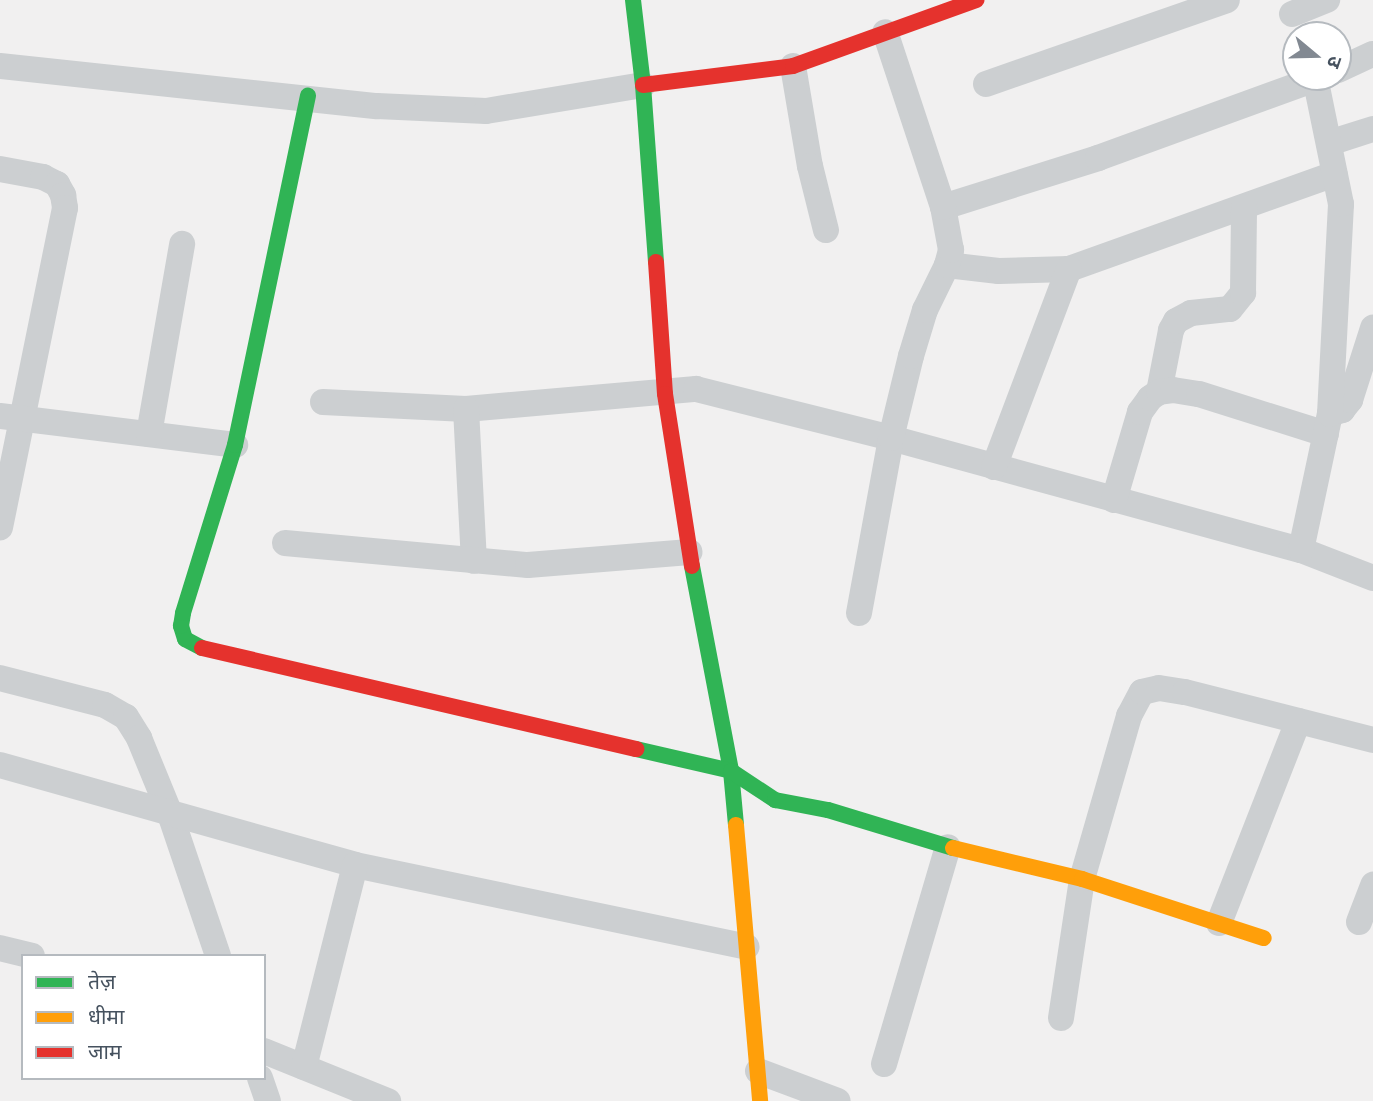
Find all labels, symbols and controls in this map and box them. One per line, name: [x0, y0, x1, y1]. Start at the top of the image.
north arrow: [1282, 21, 1352, 91]
text: उ: [1323, 53, 1348, 71]
legend: [21, 954, 266, 1080]
text: तेज़: [88, 968, 116, 993]
text: धीमा: [88, 1003, 124, 1028]
text: जाम: [88, 1038, 122, 1063]

